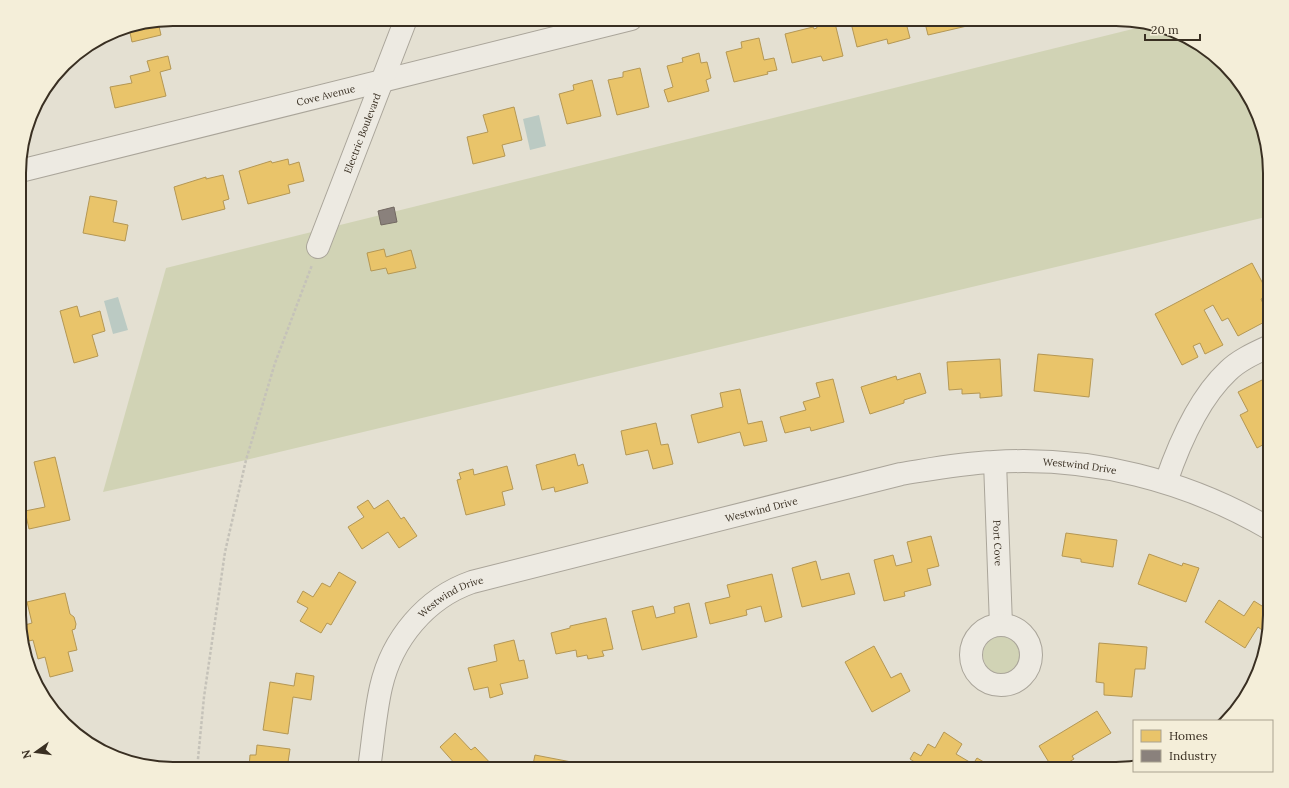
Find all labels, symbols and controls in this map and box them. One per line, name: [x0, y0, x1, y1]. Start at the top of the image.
scale bar: [1145, 16, 1200, 42]
text: 20 m: [1151, 22, 1179, 37]
street label: Cove Avenue: [295, 81, 357, 108]
street label: Electric Boulevard: [341, 91, 383, 175]
street label: Westwind Drive: [1043, 455, 1118, 477]
street label: Westwind Drive: [724, 494, 799, 525]
street label: Port Cove: [991, 520, 1005, 567]
street label: Westwind Drive: [415, 573, 485, 620]
legend: [1133, 720, 1273, 772]
text: Homes: [1169, 728, 1208, 743]
north arrow: [16, 732, 56, 772]
text: N: [18, 748, 34, 760]
text: Industry: [1169, 748, 1217, 763]

